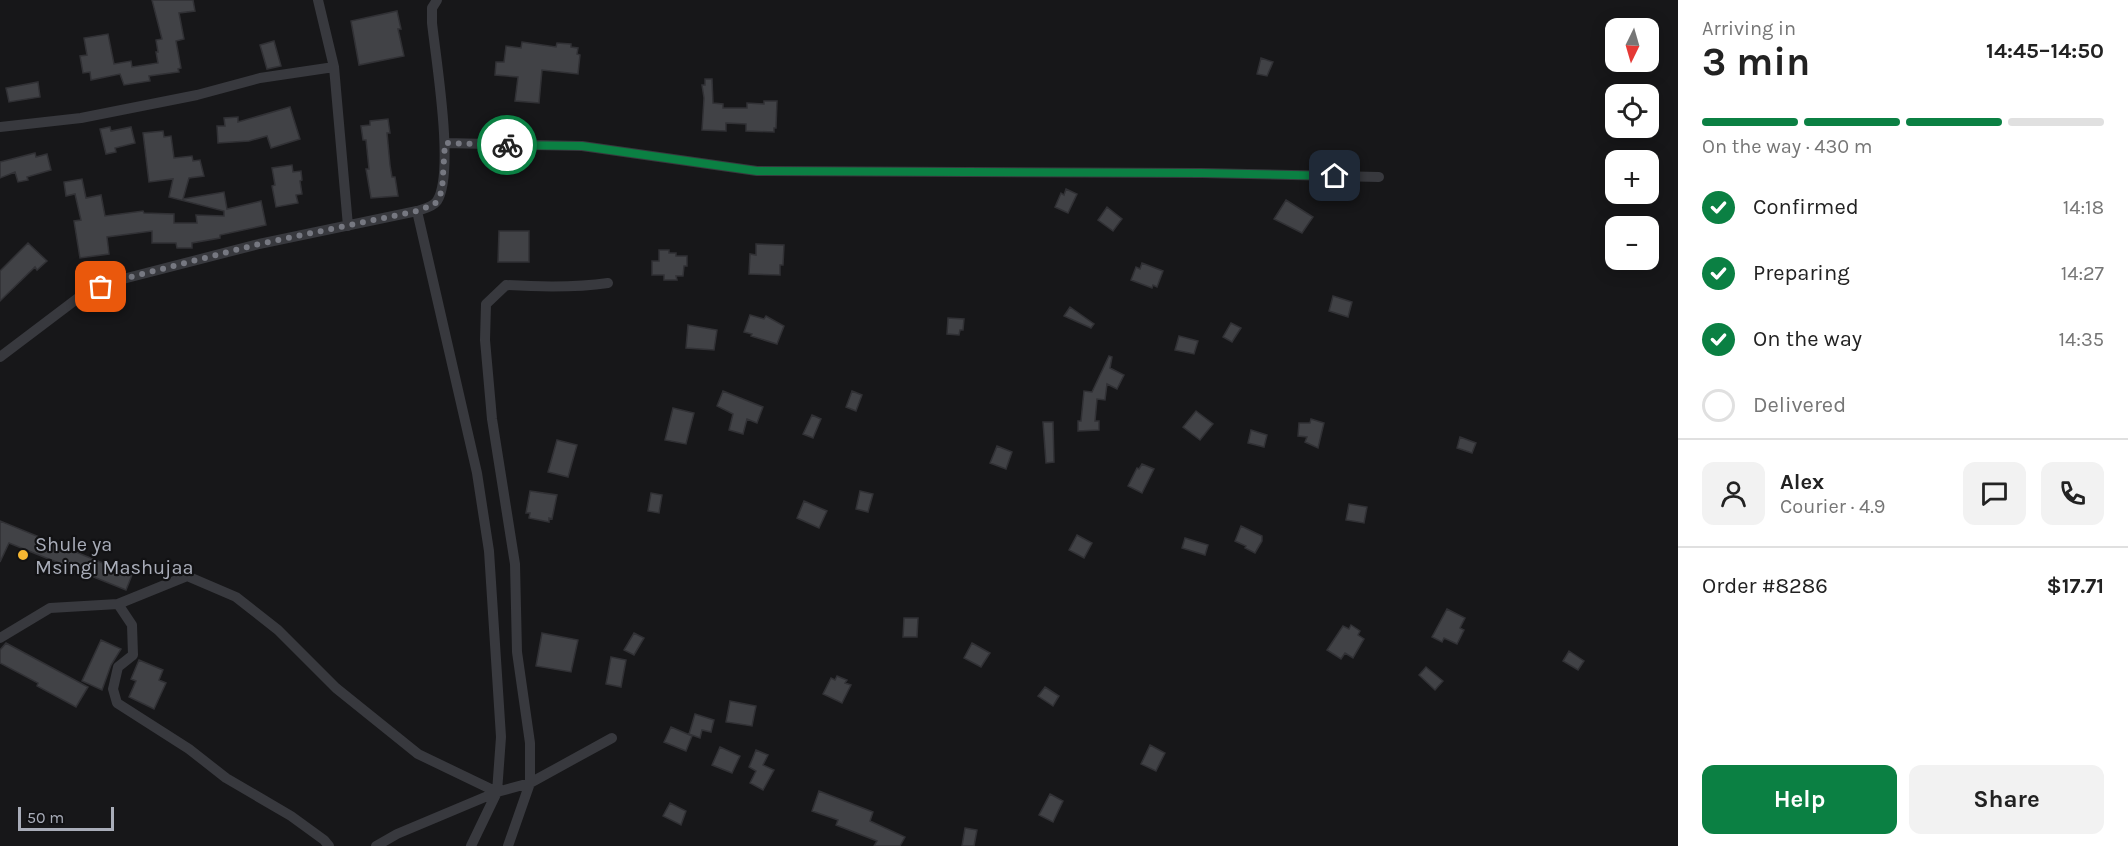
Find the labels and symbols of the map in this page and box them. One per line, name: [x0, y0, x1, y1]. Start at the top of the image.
north arrow: [1605, 18, 1659, 72]
courier: [477, 115, 537, 175]
pin: [1309, 150, 1360, 201]
pin: [75, 261, 126, 312]
place label: Shule ya Msingi Mashujaa: [35, 533, 193, 579]
marker: Shule ya Msingi Mashujaa: [16, 548, 30, 562]
scale bar: [18, 804, 114, 832]

